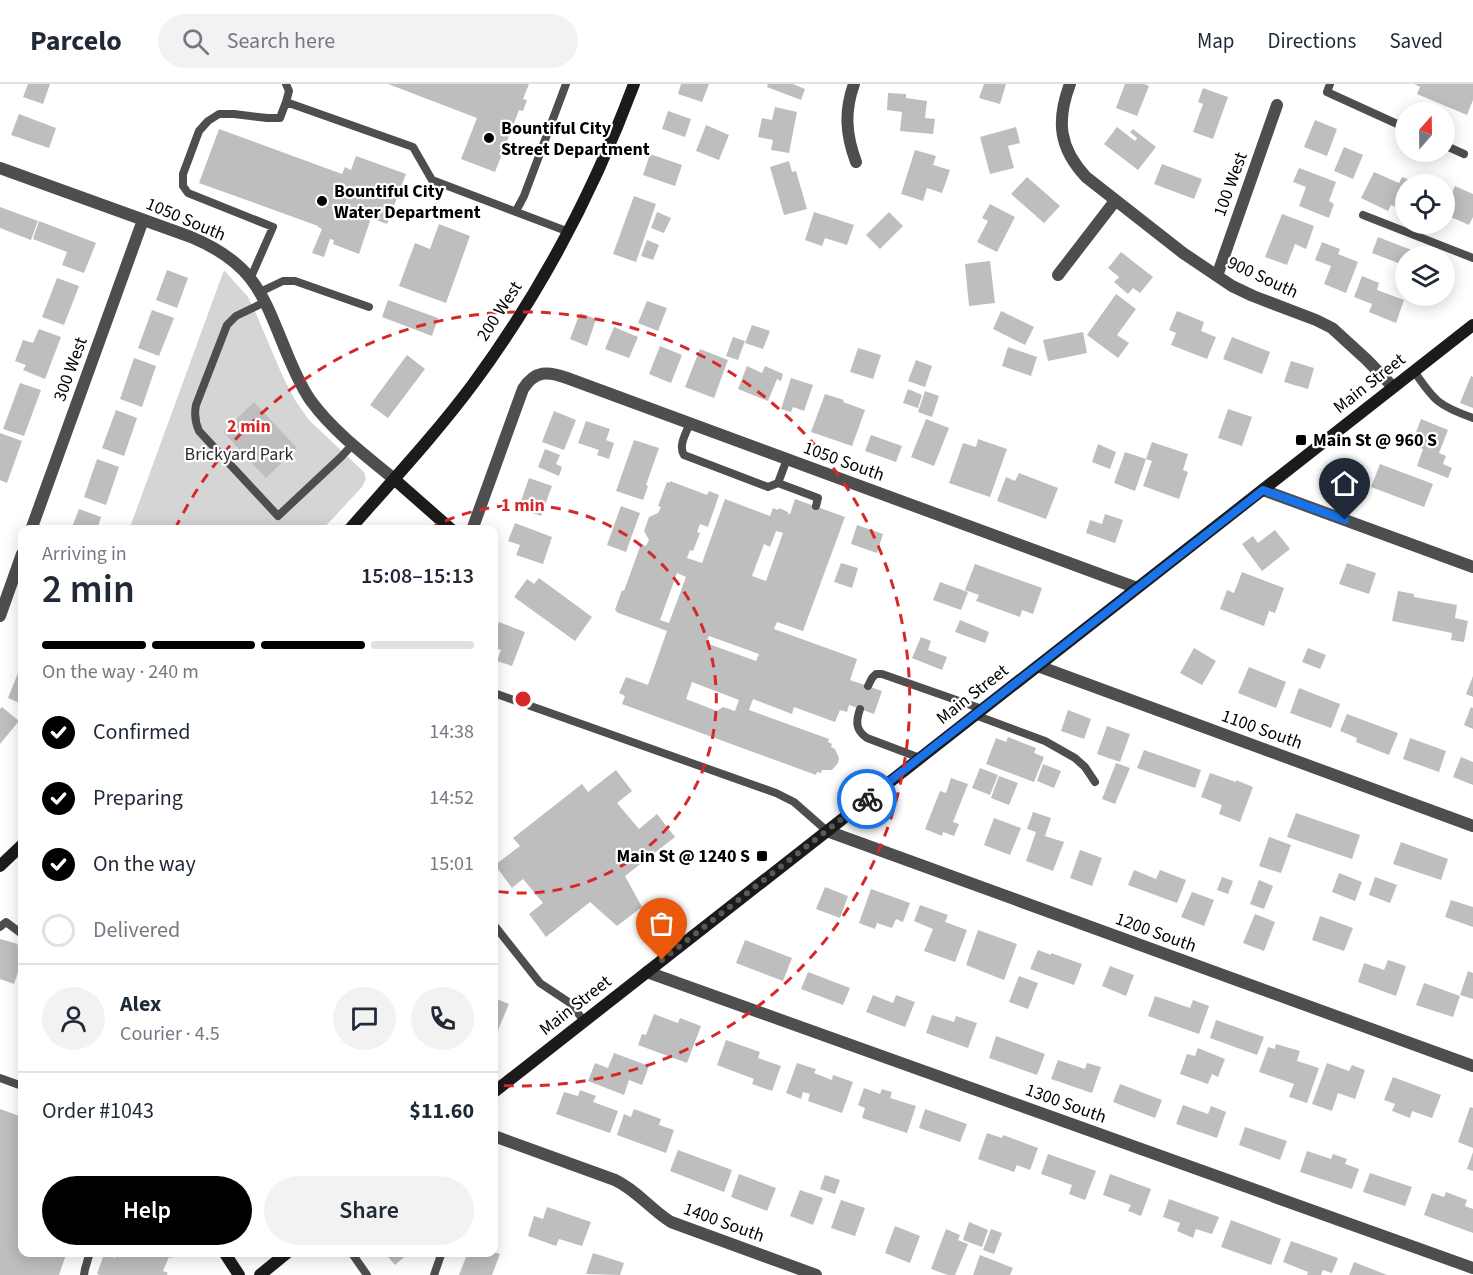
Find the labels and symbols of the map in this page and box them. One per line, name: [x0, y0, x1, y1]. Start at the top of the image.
north arrow: [1395, 102, 1455, 162]
place label: Bountiful City Street Department: [501, 116, 650, 162]
marker: Bountiful City Street Department: [482, 131, 496, 145]
street label: 100 West: [1207, 149, 1254, 220]
place label: Bountiful City Water Department: [334, 179, 481, 225]
street label: 1050 South: [142, 191, 230, 247]
marker: Bountiful City Water Department: [315, 194, 329, 208]
street label: 900 South: [1223, 250, 1302, 305]
street label: 200 West: [471, 276, 528, 346]
street label: 300 West: [47, 334, 94, 405]
street label: Main Street: [1328, 347, 1411, 419]
text: 2 min: [227, 414, 271, 439]
place label: Main St @ 960 S: [1313, 428, 1437, 453]
marker: Main St @ 960 S: [1294, 433, 1308, 447]
street label: 1050 South: [800, 435, 888, 488]
park label: Brickyard Park: [185, 442, 293, 467]
pin: [1319, 458, 1370, 520]
text: 1 min: [501, 493, 545, 518]
street label: Main Street: [931, 658, 1014, 730]
centre of rings: [513, 689, 533, 709]
street label: 1100 South: [1218, 703, 1306, 756]
courier: [837, 769, 897, 829]
place label: Main St @ 1240 S: [616, 844, 750, 869]
marker: Main St @ 1240 S: [755, 849, 769, 863]
pin: [636, 898, 687, 960]
street label: 1200 South: [1112, 906, 1200, 959]
street label: Main Street: [534, 969, 617, 1041]
street label: 1300 South: [1022, 1077, 1110, 1130]
street label: 1400 South: [680, 1196, 768, 1249]

